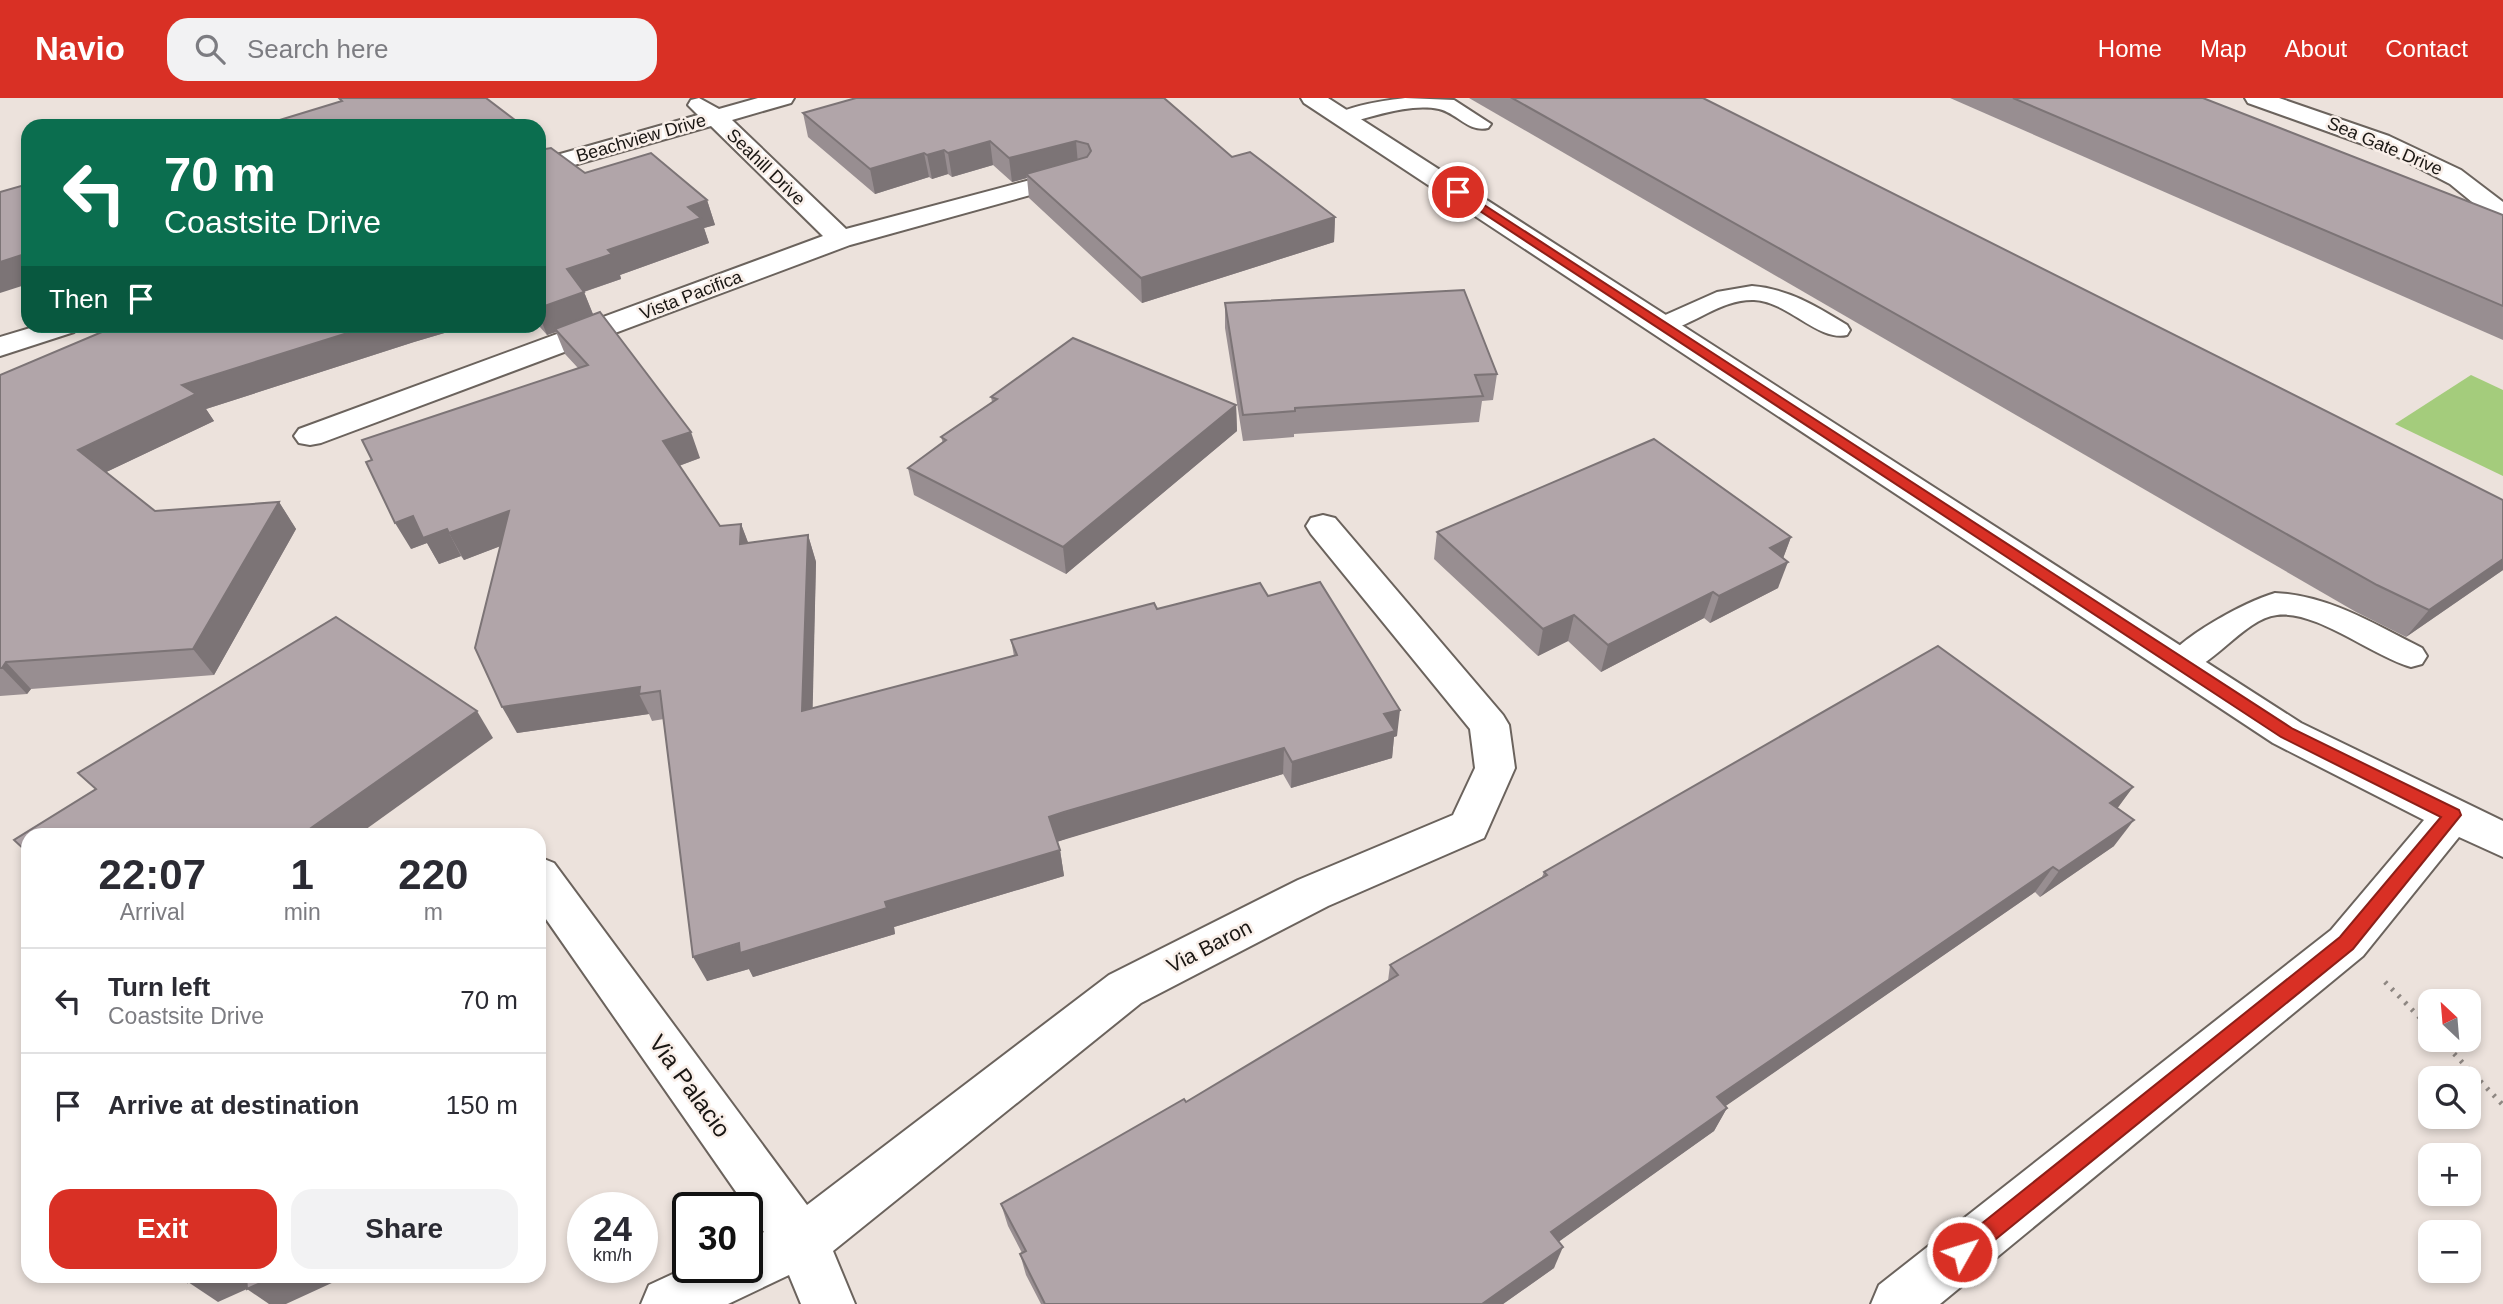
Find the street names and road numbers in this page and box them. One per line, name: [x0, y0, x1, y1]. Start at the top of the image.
street label: Beachview Drive: [574, 110, 708, 166]
street label: Sea Gate Drive: [2324, 113, 2446, 179]
street label: Seahill Drive: [723, 125, 809, 209]
street label: Vista Pacifica: [637, 266, 746, 324]
street label: Via Baron: [1163, 915, 1255, 977]
street label: Via Palacio: [644, 1030, 736, 1142]

